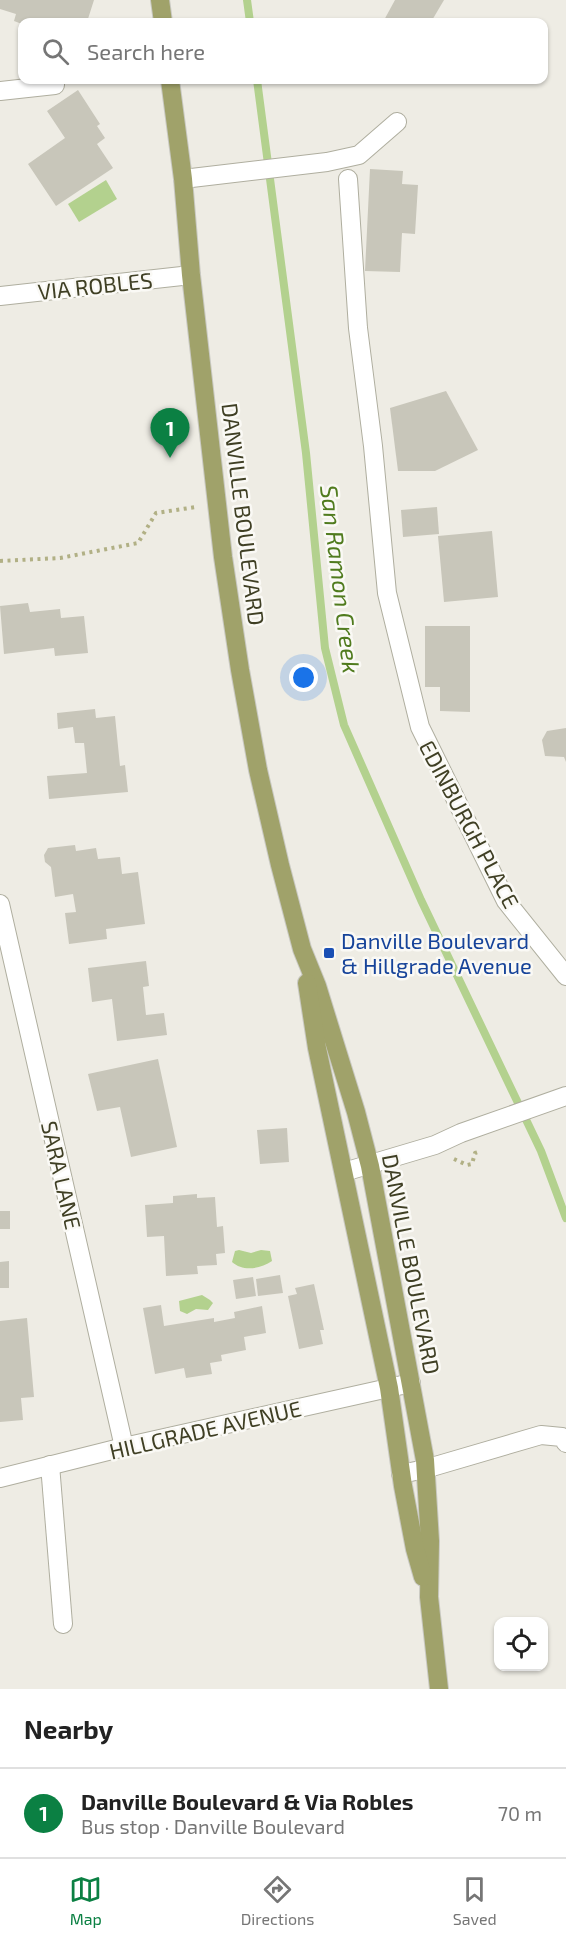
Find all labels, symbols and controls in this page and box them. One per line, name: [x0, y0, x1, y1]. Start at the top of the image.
search box: [18, 18, 548, 84]
icon: search: [39, 35, 72, 68]
text: Search here: [87, 38, 205, 64]
street label: VIA ROBLES: [36, 266, 154, 304]
street label: DANVILLE BOULEVARD: [217, 401, 271, 627]
pin: 1: [150, 408, 190, 458]
water label: San Ramon Creek: [315, 483, 367, 675]
your location: [289, 663, 318, 692]
street label: EDINBURGH PLACE: [415, 736, 525, 912]
place label: Danville Boulevard & Hillgrade Avenue: [341, 927, 532, 978]
marker: Danville Boulevard & Hillgrade Avenue: [322, 946, 336, 960]
street label: SARA LANE: [37, 1118, 87, 1232]
street label: DANVILLE BOULEVARD: [378, 1152, 446, 1376]
street label: HILLGRADE AVENUE: [106, 1394, 304, 1464]
map controls: [494, 1617, 548, 1671]
button: locate: [494, 1617, 548, 1671]
text: Nearby: [24, 1713, 113, 1744]
text: Danville Boulevard & Via Robles: [81, 1788, 414, 1814]
text: 1: [39, 1801, 48, 1825]
text: 70 m: [498, 1801, 542, 1825]
text: Bus stop · Danville Boulevard: [81, 1814, 345, 1838]
tab: Map: [69, 1873, 102, 1928]
tab: Directions: [241, 1873, 314, 1928]
tab: Saved: [453, 1873, 497, 1928]

